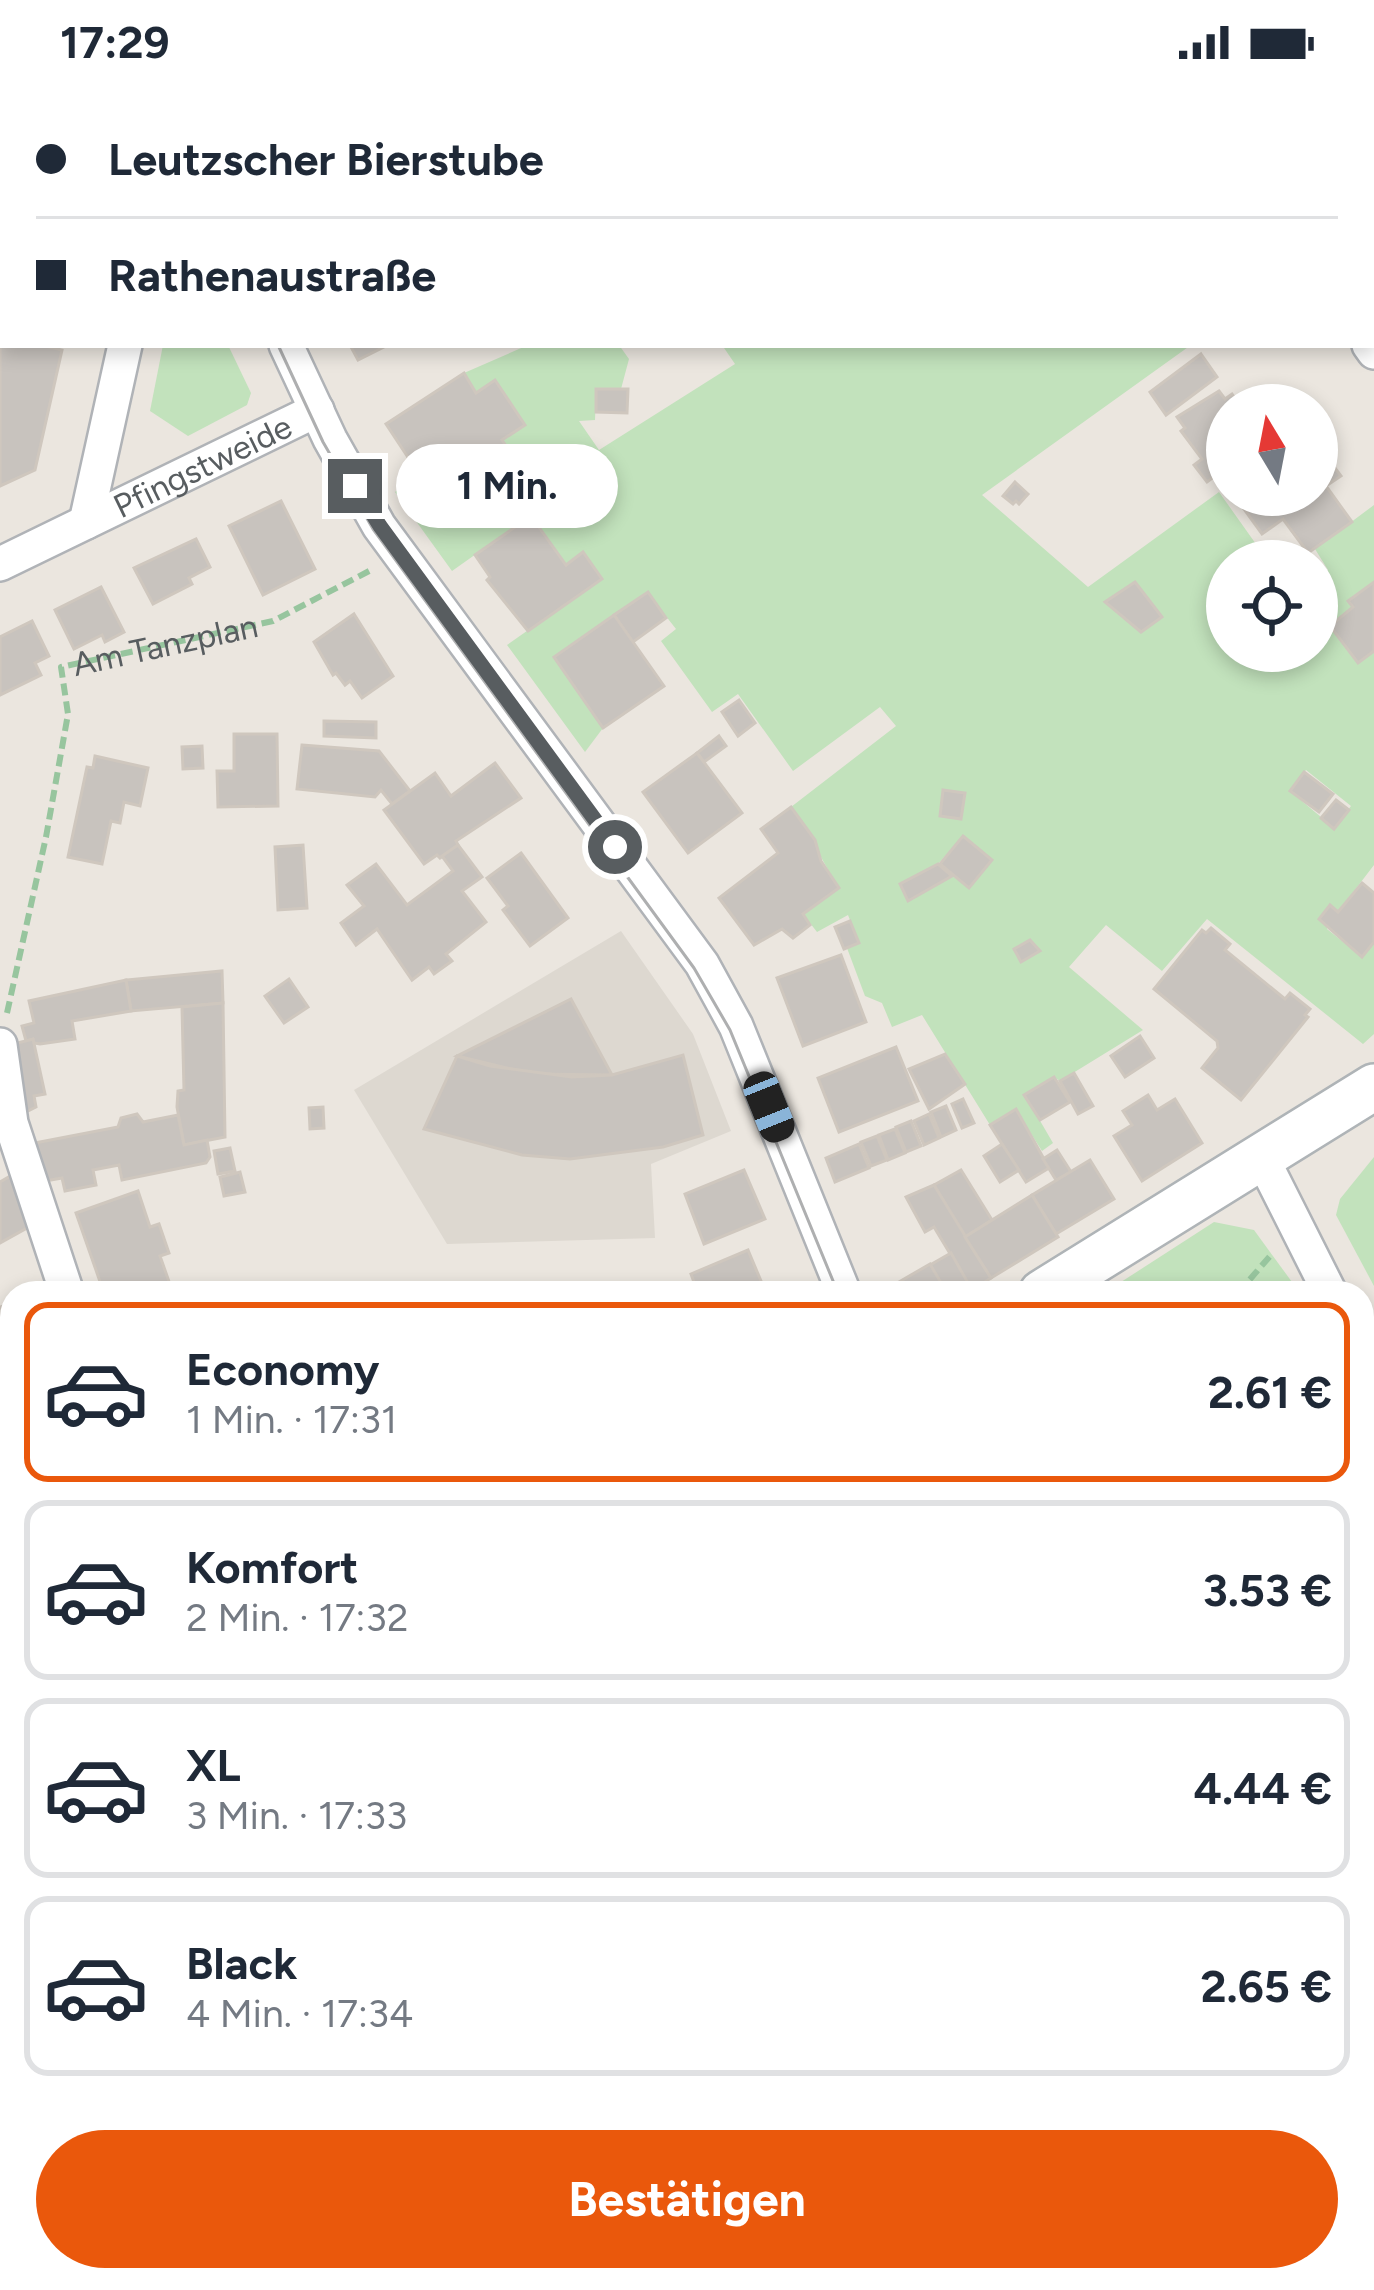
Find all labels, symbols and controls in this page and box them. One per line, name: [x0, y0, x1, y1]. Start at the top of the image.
text: 17:29: [60, 15, 170, 69]
text: Leutzscher Bierstube: [108, 132, 544, 186]
text: Rathenaustraße: [108, 248, 436, 302]
north arrow: [1206, 384, 1338, 516]
map controls: [1206, 384, 1338, 672]
street label: Pfingstweide: [107, 406, 298, 525]
callout: 1 Min.: [397, 444, 619, 528]
route end: [328, 459, 382, 513]
text: 1 Min.: [456, 462, 558, 509]
button: locate: [1206, 540, 1338, 672]
street label: Am Tanzplan: [69, 605, 261, 683]
route start: [588, 820, 642, 874]
car: [739, 1067, 799, 1147]
icon: car: [42, 1338, 150, 1446]
text: Economy: [186, 1342, 379, 1396]
text: 2.61 €: [1208, 1365, 1332, 1419]
text: 1 Min. · 17:31: [186, 1396, 397, 1443]
icon: car: [42, 1536, 150, 1644]
text: Komfort: [186, 1540, 358, 1594]
text: 3.53 €: [1203, 1563, 1332, 1617]
text: 2 Min. · 17:32: [186, 1594, 408, 1641]
icon: car: [42, 1734, 150, 1842]
text: XL: [186, 1738, 241, 1792]
text: 4.44 €: [1193, 1761, 1332, 1815]
text: 3 Min. · 17:33: [186, 1792, 407, 1839]
icon: car: [42, 1932, 150, 2040]
text: Black: [186, 1936, 297, 1990]
text: 2.65 €: [1201, 1959, 1332, 2013]
text: 4 Min. · 17:34: [186, 1990, 413, 2037]
button: Bestätigen: [36, 2130, 1338, 2268]

